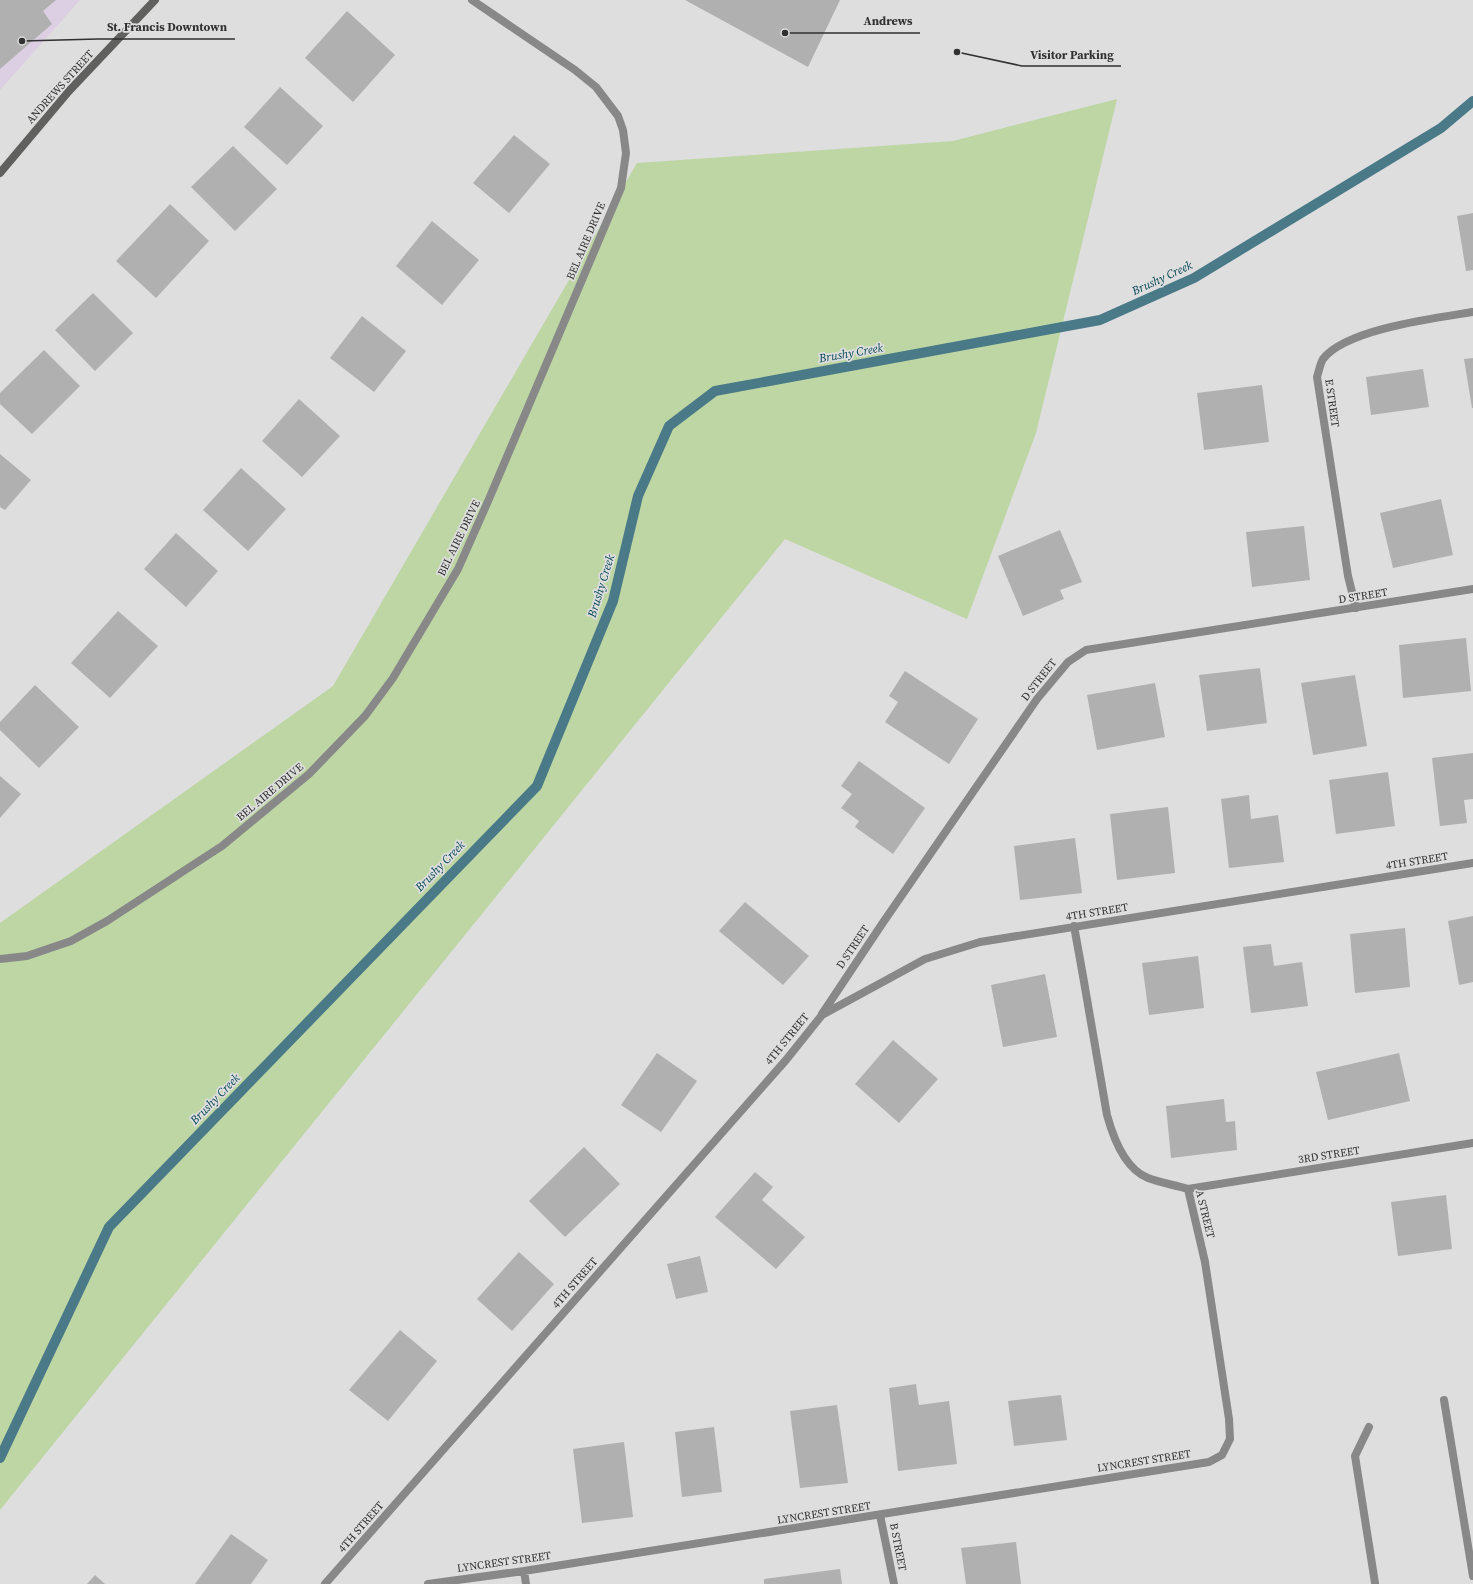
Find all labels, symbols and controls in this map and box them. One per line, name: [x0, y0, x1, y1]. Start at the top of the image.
callout: Andrews: [855, 9, 920, 33]
text: Andrews: [864, 13, 913, 29]
callout: St. Francis Downtown: [98, 15, 235, 39]
text: St. Francis Downtown: [107, 19, 228, 35]
callout: Visitor Parking: [1022, 42, 1121, 66]
street label: ANDREWS STREET: [23, 47, 97, 127]
text: Visitor Parking: [1030, 47, 1114, 63]
street label: BEL AIRE DRIVE: [563, 200, 609, 282]
water label: Brushy Creek: [1128, 257, 1195, 299]
water label: Brushy Creek: [817, 339, 885, 367]
street label: E STREET: [1321, 378, 1343, 428]
street label: BEL AIRE DRIVE: [434, 497, 484, 579]
water label: Brushy Creek: [584, 552, 618, 620]
street label: D STREET: [1337, 585, 1389, 607]
street label: D STREET: [1018, 656, 1060, 704]
street label: BEL AIRE DRIVE: [233, 759, 307, 824]
water label: Brushy Creek: [411, 837, 469, 896]
street label: 4TH STREET: [1385, 849, 1449, 873]
street label: 4TH STREET: [1065, 900, 1129, 924]
street label: D STREET: [833, 922, 873, 972]
street label: 4TH STREET: [761, 1010, 813, 1068]
water label: Brushy Creek: [186, 1070, 244, 1129]
street label: 3RD STREET: [1297, 1143, 1361, 1167]
street label: A STREET: [1192, 1188, 1218, 1240]
street label: 4TH STREET: [549, 1254, 601, 1312]
street label: LYNCREST STREET: [1096, 1446, 1192, 1476]
street label: 4TH STREET: [335, 1498, 387, 1556]
street label: LYNCREST STREET: [776, 1498, 872, 1528]
street label: B STREET: [886, 1522, 910, 1573]
street label: LYNCREST STREET: [456, 1548, 552, 1576]

